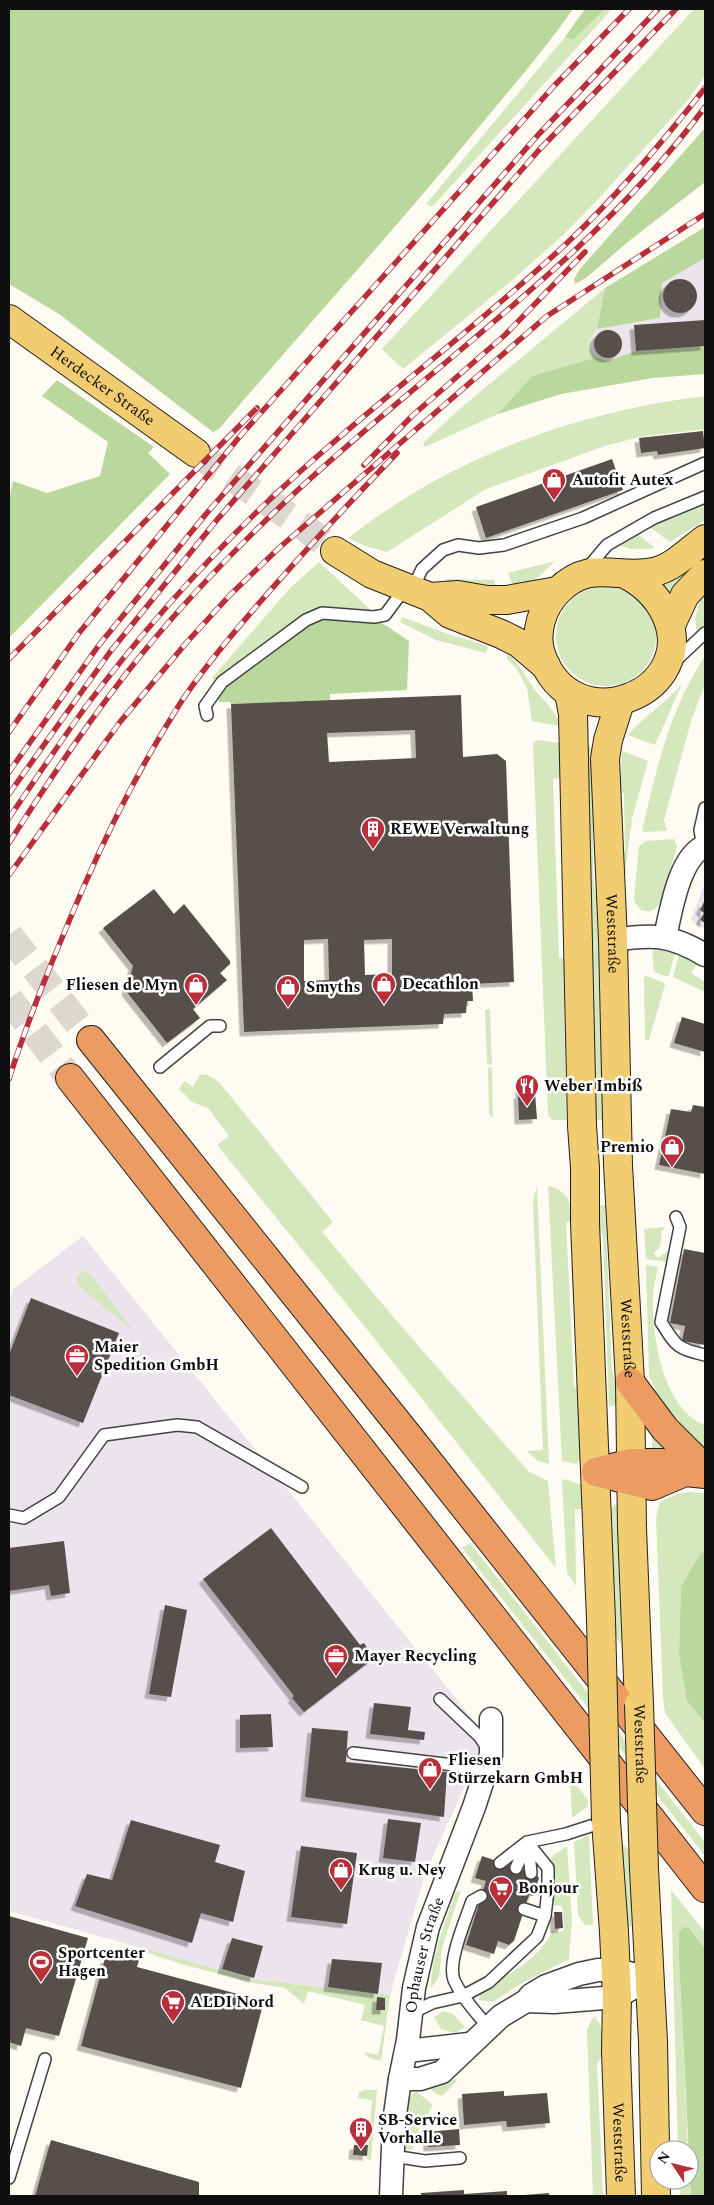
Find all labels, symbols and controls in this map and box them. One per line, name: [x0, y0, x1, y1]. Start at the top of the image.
street label: Herdecker Straße: [45, 340, 160, 432]
shop icon: Autofit Autex: [541, 467, 567, 501]
place label: Autofit Autex: [572, 468, 674, 492]
building icon: REWE Verwaltung: [360, 816, 386, 850]
place label: REWE Verwaltung: [390, 817, 529, 841]
street label: Weststraße: [599, 893, 626, 974]
shop icon: Decathlon: [371, 971, 397, 1005]
shop icon: Fliesen de Myn: [183, 972, 209, 1006]
place label: Decathlon: [402, 972, 479, 996]
place label: Fliesen de Myn: [66, 973, 178, 997]
shop icon: Smyths: [275, 974, 301, 1008]
place label: Smyths: [306, 975, 360, 999]
restaurant icon: Weber Imbiß: [514, 1073, 540, 1107]
place label: Weber Imbiß: [544, 1074, 643, 1098]
shop icon: Premio: [659, 1134, 685, 1168]
place label: Premio: [600, 1135, 654, 1159]
street label: Weststraße: [613, 1298, 642, 1379]
place label: Maier Spedition GmbH: [94, 1335, 219, 1377]
office icon: Maier Spedition GmbH: [64, 1343, 90, 1377]
office icon: Mayer Recycling: [323, 1643, 349, 1677]
place label: Mayer Recycling: [354, 1644, 477, 1668]
street label: Weststraße: [627, 1704, 653, 1784]
place label: Fliesen Stürzekarn GmbH: [448, 1748, 583, 1790]
shop icon: Fliesen Stürzekarn GmbH: [417, 1756, 443, 1790]
shop icon: Krug u. Ney: [328, 1857, 354, 1891]
place label: Krug u. Ney: [358, 1858, 447, 1882]
supermarket icon: Bonjour: [488, 1875, 514, 1909]
place label: Bonjour: [518, 1876, 579, 1900]
street label: Ophauser Straße: [399, 1893, 450, 2015]
place label: Sportcenter Hagen: [58, 1941, 145, 1983]
sports icon: Sportcenter Hagen: [28, 1949, 54, 1983]
supermarket icon: ALDI Nord: [160, 1989, 186, 2023]
place label: ALDI Nord: [190, 1990, 274, 2014]
street label: Weststraße: [606, 2102, 633, 2183]
place label: SB-Service Vorhalle: [378, 2108, 457, 2150]
building icon: SB-Service Vorhalle: [348, 2116, 374, 2150]
north arrow: [649, 2140, 699, 2190]
text: N: [652, 2147, 676, 2169]

